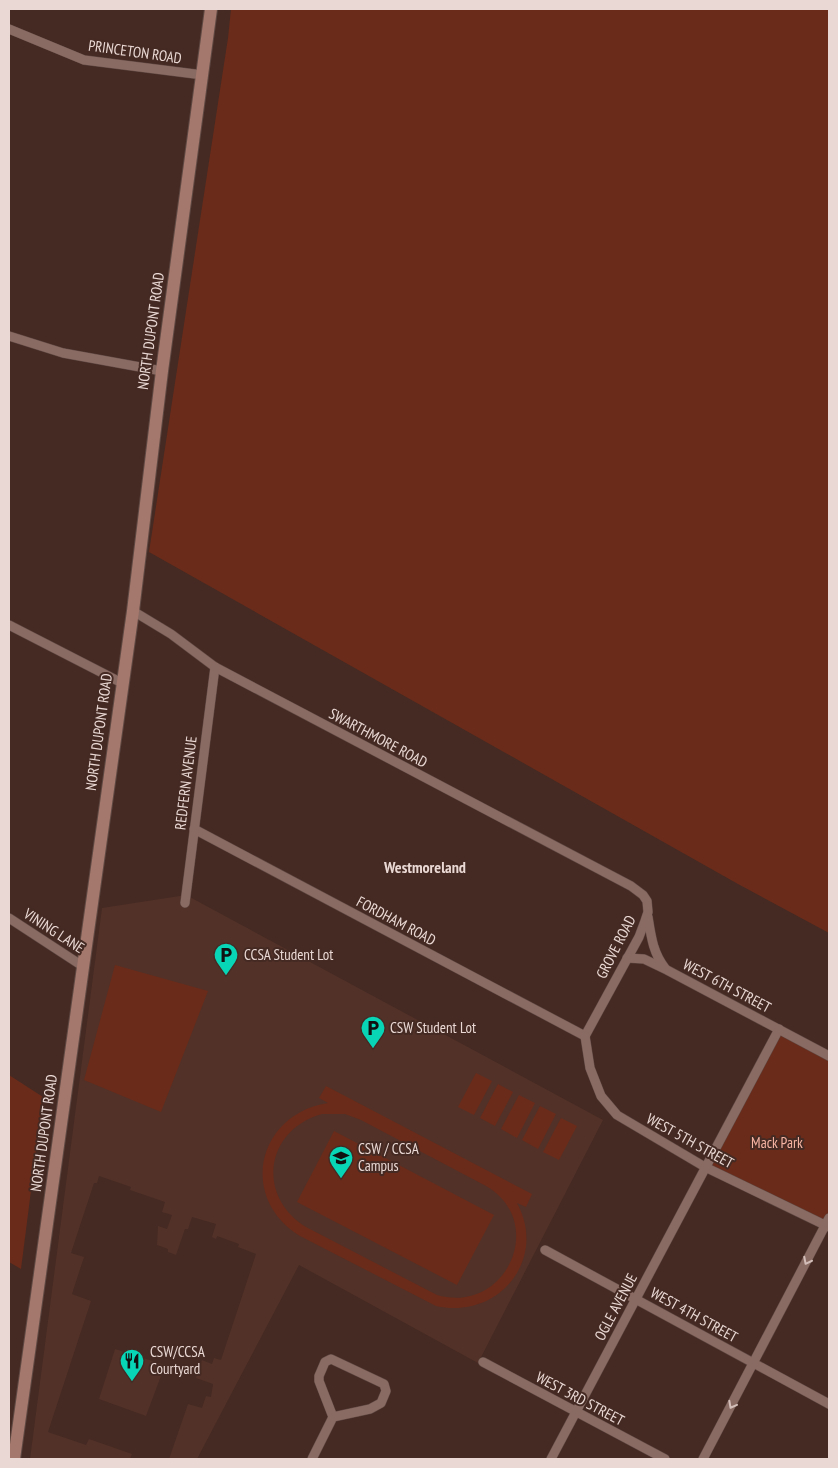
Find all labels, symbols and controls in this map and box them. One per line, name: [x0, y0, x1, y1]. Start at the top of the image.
street label: PRINCETON ROAD: [87, 36, 183, 67]
street label: NORTH DUPONT ROAD: [133, 271, 168, 391]
street label: NORTH DUPONT ROAD: [81, 672, 116, 792]
street label: SWARTHMORE ROAD: [326, 704, 431, 772]
street label: REDFERN AVENUE: [170, 735, 201, 831]
district label: Westmoreland: [383, 857, 466, 877]
street label: FORDHAM ROAD: [353, 892, 439, 949]
street label: VINING LANE: [20, 903, 88, 957]
street label: GROVE ROAD: [592, 912, 640, 982]
parking icon: CCSA Student Lot: [213, 942, 239, 976]
place label: CCSA Student Lot: [244, 945, 333, 964]
street label: WEST 6TH STREET: [680, 954, 775, 1017]
parking icon: CSW Student Lot: [360, 1015, 386, 1049]
place label: CSW Student Lot: [390, 1018, 476, 1037]
street label: NORTH DUPONT ROAD: [26, 1073, 61, 1193]
street label: WEST 5TH STREET: [643, 1109, 737, 1173]
park label: Mack Park: [751, 1133, 803, 1152]
place label: CSW / CCSA Campus: [358, 1139, 420, 1175]
school or university icon: CSW / CCSA Campus: [328, 1145, 354, 1179]
one-way arrow: [803, 1256, 813, 1265]
street label: OGLE AVENUE: [590, 1270, 641, 1344]
street label: WEST 4TH STREET: [647, 1283, 741, 1347]
place label: CSW/CCSA Courtyard: [150, 1342, 206, 1378]
restaurant icon: CSW/CCSA Courtyard: [119, 1348, 145, 1382]
street label: WEST 3RD STREET: [533, 1367, 628, 1430]
one-way arrow: [728, 1400, 738, 1409]

